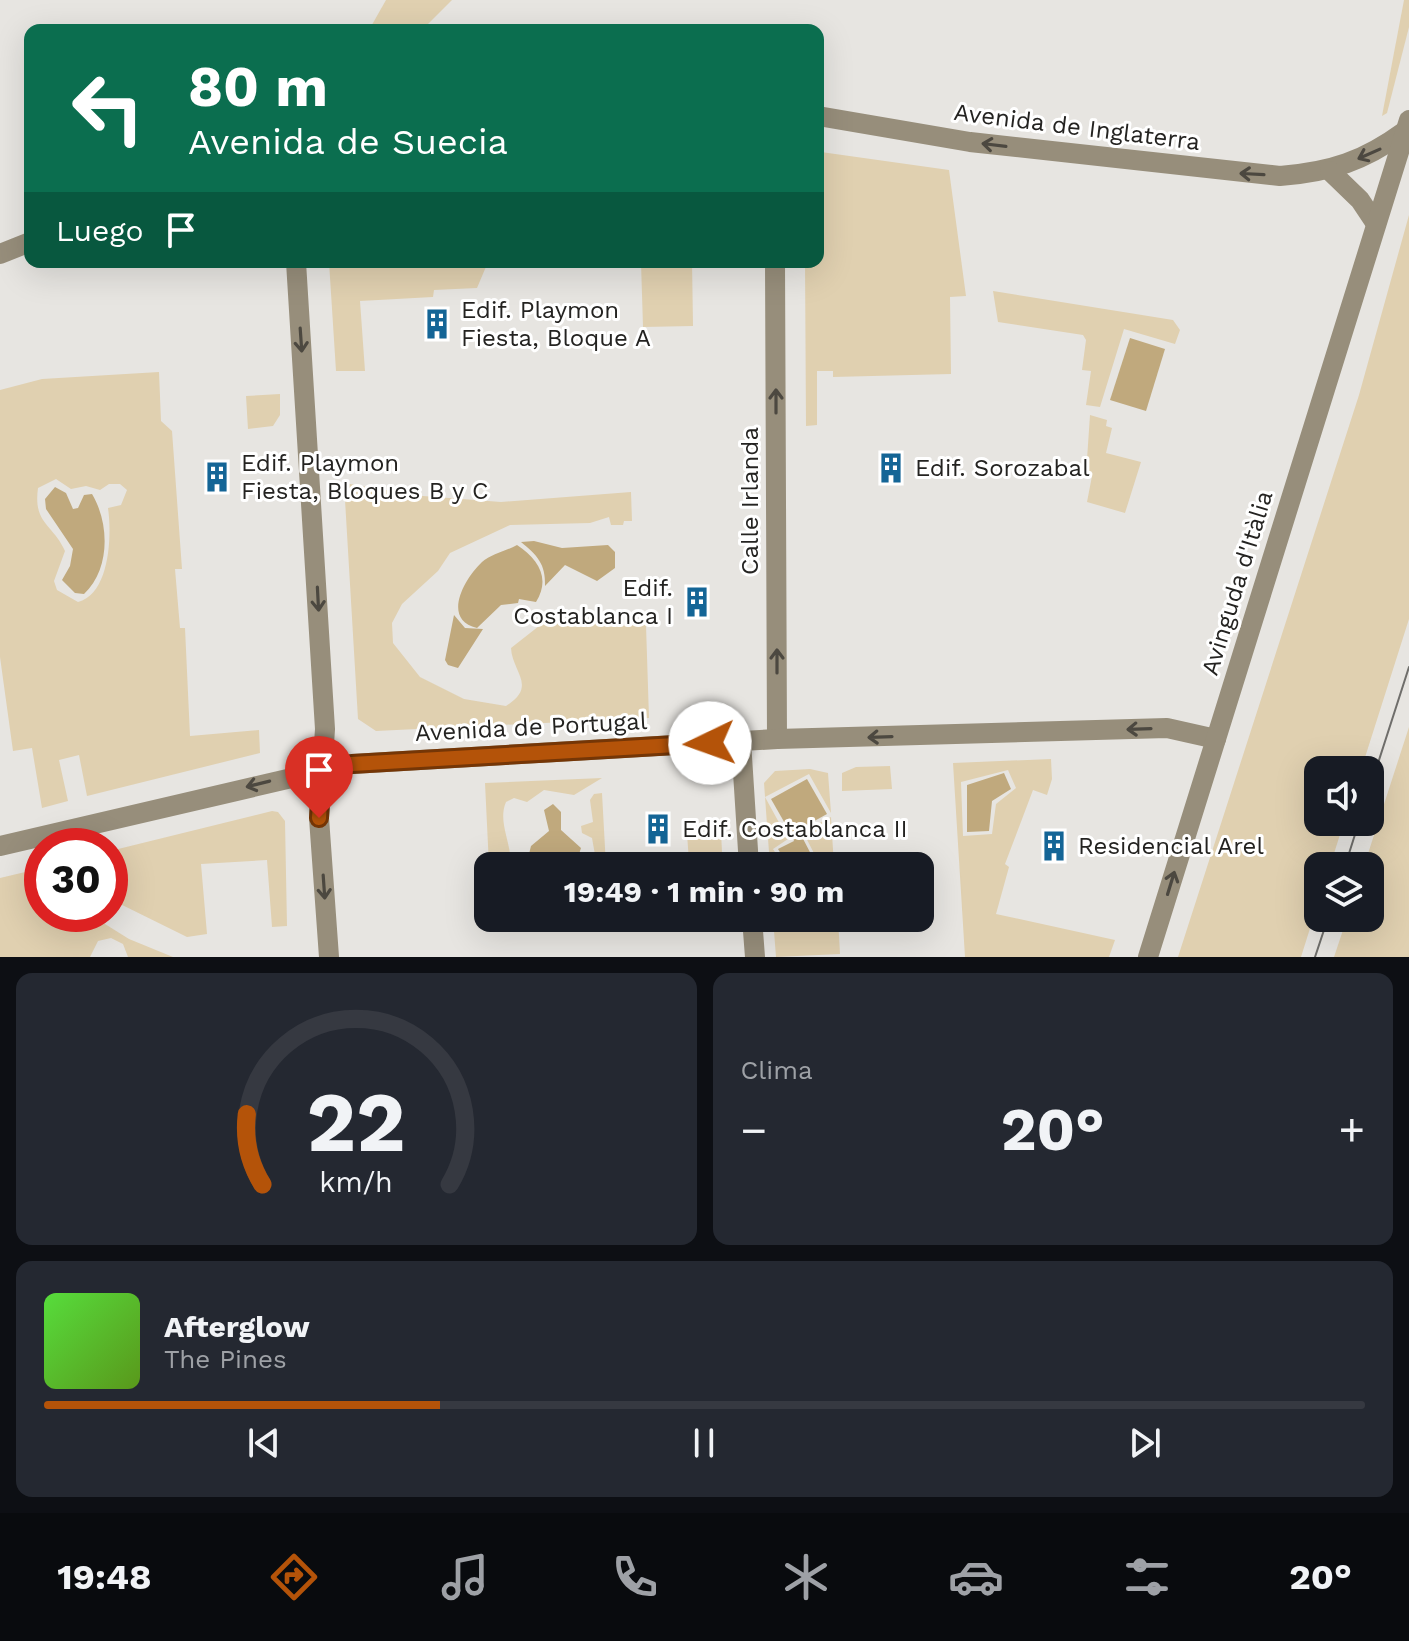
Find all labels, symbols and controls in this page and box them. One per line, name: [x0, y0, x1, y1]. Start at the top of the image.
text: 80 m: [188, 54, 328, 120]
icon: left: [56, 56, 160, 160]
street label: Avenida de Inglaterra: [952, 98, 1202, 156]
text: Avenida de Suecia: [188, 121, 508, 163]
one-way arrow: [982, 137, 1007, 152]
one-way arrow: [1358, 147, 1382, 162]
one-way arrow: [1239, 167, 1266, 182]
icon: arrive: [159, 208, 203, 252]
text: Luego: [56, 213, 143, 248]
place label: Edif. Playmon Fiesta, Bloque A: [461, 296, 651, 352]
building icon: Edif. Playmon Fiesta, Bloque A: [420, 307, 454, 341]
one-way arrow: [294, 326, 309, 353]
one-way arrow: [768, 388, 783, 415]
street label: Calle Irlanda: [736, 427, 764, 575]
place label: Edif. Playmon Fiesta, Bloques B y C: [241, 449, 488, 505]
building icon: Edif. Sorozabal: [874, 451, 908, 485]
place label: Edif. Sorozabal: [915, 454, 1090, 482]
building icon: Edif. Playmon Fiesta, Bloques B y C: [200, 460, 234, 494]
street label: Avinguda d'Itàlia: [1196, 487, 1278, 679]
place label: Edif. Costablanca I: [513, 574, 673, 630]
one-way arrow: [310, 585, 325, 612]
building icon: Edif. Costablanca I: [680, 585, 714, 619]
one-way arrow: [769, 648, 785, 675]
position arrow: [668, 701, 752, 785]
street label: Avenida de Portugal: [414, 707, 648, 747]
one-way arrow: [1126, 721, 1153, 736]
one-way arrow: [867, 729, 894, 744]
pin: [285, 736, 353, 818]
icon: arrive: [297, 748, 341, 792]
map controls: [1304, 756, 1384, 932]
button: sound: [1304, 756, 1384, 836]
one-way arrow: [246, 777, 272, 792]
building icon: Edif. Costablanca II: [641, 812, 675, 846]
place label: Edif. Costablanca II: [682, 815, 908, 843]
speed limit sign: 30: [24, 828, 128, 932]
building icon: Residencial Arel: [1037, 829, 1071, 863]
place label: Residencial Arel: [1078, 832, 1264, 860]
button: layers: [1304, 852, 1384, 932]
one-way arrow: [1164, 870, 1179, 896]
one-way arrow: [317, 873, 332, 900]
text: 19:49 · 1 min · 90 m: [564, 874, 844, 909]
text: Clima: [741, 1055, 813, 1085]
text: 22: [307, 1074, 406, 1171]
text: 20°: [1001, 1094, 1105, 1165]
text: −: [741, 1104, 767, 1156]
text: +: [1338, 1104, 1365, 1156]
text: km/h: [319, 1165, 393, 1199]
text: Afterglow: [164, 1309, 310, 1344]
text: The Pines: [164, 1344, 287, 1374]
icon: previous: [242, 1421, 286, 1465]
icon: pause: [682, 1421, 726, 1465]
icon: next: [1123, 1421, 1167, 1465]
icon: directions: [266, 1549, 322, 1605]
icon: music: [437, 1549, 493, 1605]
icon: phone: [607, 1549, 663, 1605]
icon: climate: [778, 1549, 834, 1605]
icon: car: [948, 1549, 1004, 1605]
icon: filters: [1119, 1549, 1175, 1605]
text: 19:48: [57, 1556, 152, 1598]
text: 20°: [1289, 1556, 1352, 1598]

